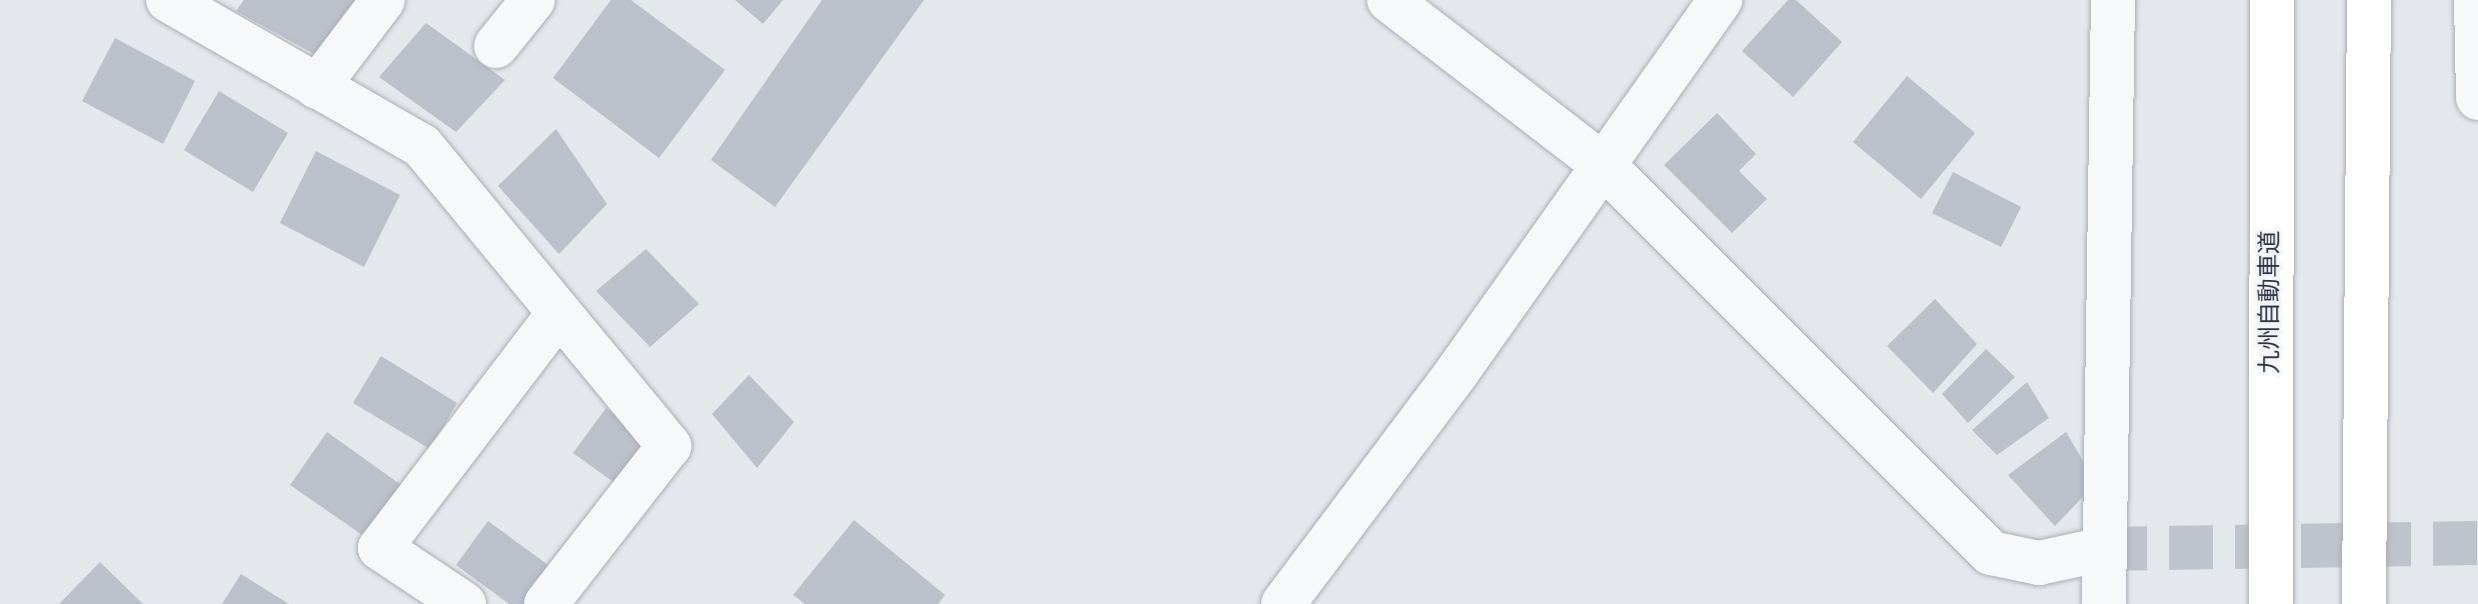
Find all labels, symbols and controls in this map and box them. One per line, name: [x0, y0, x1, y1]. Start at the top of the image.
street label: 九州自動車道: [2255, 230, 2283, 374]

